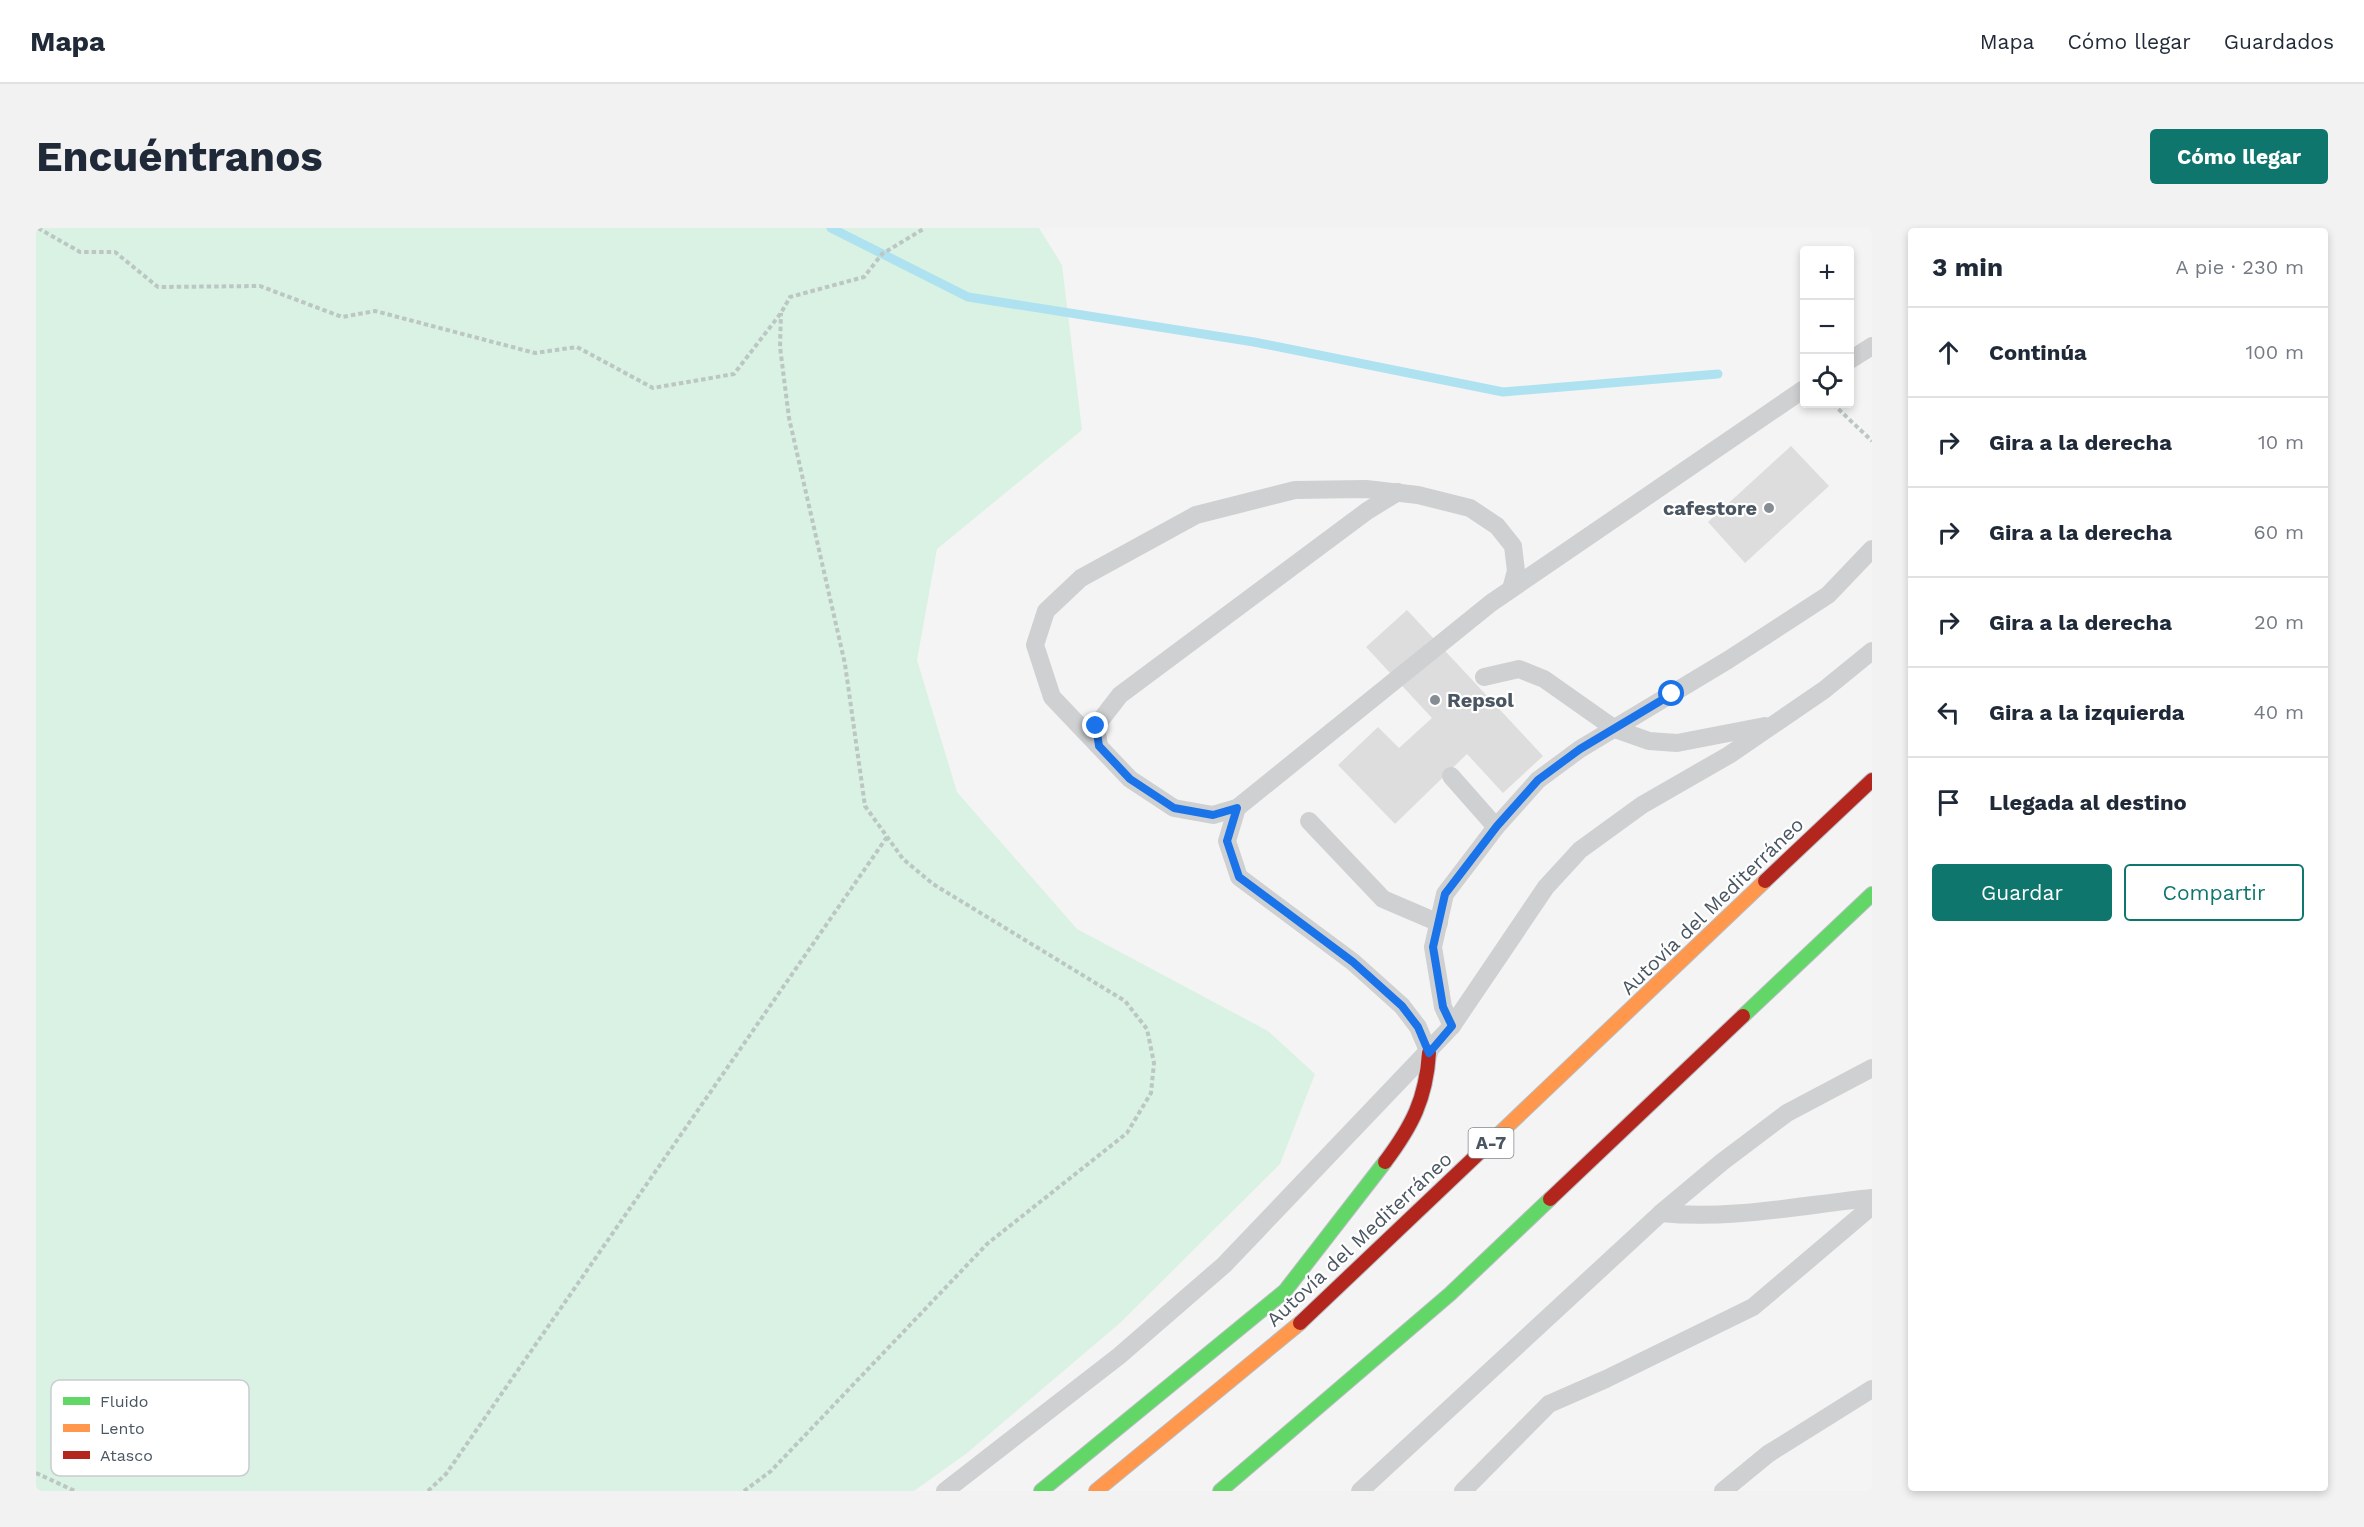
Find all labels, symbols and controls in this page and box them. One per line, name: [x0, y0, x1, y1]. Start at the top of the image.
text: Mapa: [30, 25, 105, 58]
text: Mapa: [1980, 29, 2034, 54]
text: Cómo llegar: [2067, 29, 2191, 54]
text: Guardados: [2224, 29, 2334, 54]
button: Cómo llegar: [2150, 129, 2328, 184]
text: Encuéntranos: [36, 132, 323, 181]
map controls: [1800, 246, 1854, 408]
button: +: [1800, 246, 1854, 300]
text: 3 min: [1932, 252, 2003, 282]
text: A pie · 230 m: [2176, 255, 2304, 279]
button: −: [1800, 300, 1854, 354]
icon: ahead: [1932, 336, 1965, 369]
text: Continúa: [1989, 340, 2087, 365]
text: 100 m: [2245, 340, 2304, 364]
button: locate: [1800, 354, 1854, 408]
icon: right: [1932, 426, 1965, 459]
text: Gira a la derecha: [1989, 430, 2172, 455]
text: 10 m: [2258, 430, 2304, 454]
place label: cafestore: [1663, 496, 1757, 520]
marker: cafestore: [1762, 501, 1776, 515]
icon: right: [1932, 516, 1965, 549]
text: Gira a la derecha: [1989, 520, 2172, 545]
text: 60 m: [2254, 520, 2304, 544]
icon: right: [1932, 606, 1965, 639]
text: Gira a la derecha: [1989, 610, 2172, 635]
text: 20 m: [2254, 610, 2304, 634]
route start: [1658, 680, 1684, 706]
place label: Repsol: [1447, 688, 1514, 712]
marker: Repsol: [1428, 693, 1442, 707]
icon: left: [1932, 696, 1965, 729]
text: Gira a la izquierda: [1989, 700, 2185, 725]
text: 40 m: [2253, 700, 2304, 724]
route end: [1082, 712, 1108, 738]
icon: arrive: [1932, 786, 1965, 819]
text: Llegada al destino: [1989, 790, 2187, 815]
street label: Autovía del Mediterráneo: [1616, 812, 1808, 1000]
button: Guardar: [1932, 864, 2112, 921]
button: Compartir: [2124, 864, 2304, 921]
road number: A-7: [1468, 1128, 1514, 1158]
street label: Autovía del Mediterráneo: [1261, 1147, 1457, 1331]
legend: [51, 1380, 249, 1476]
text: Fluido: [100, 1392, 148, 1411]
text: Lento: [100, 1419, 145, 1438]
text: Atasco: [100, 1446, 153, 1465]

